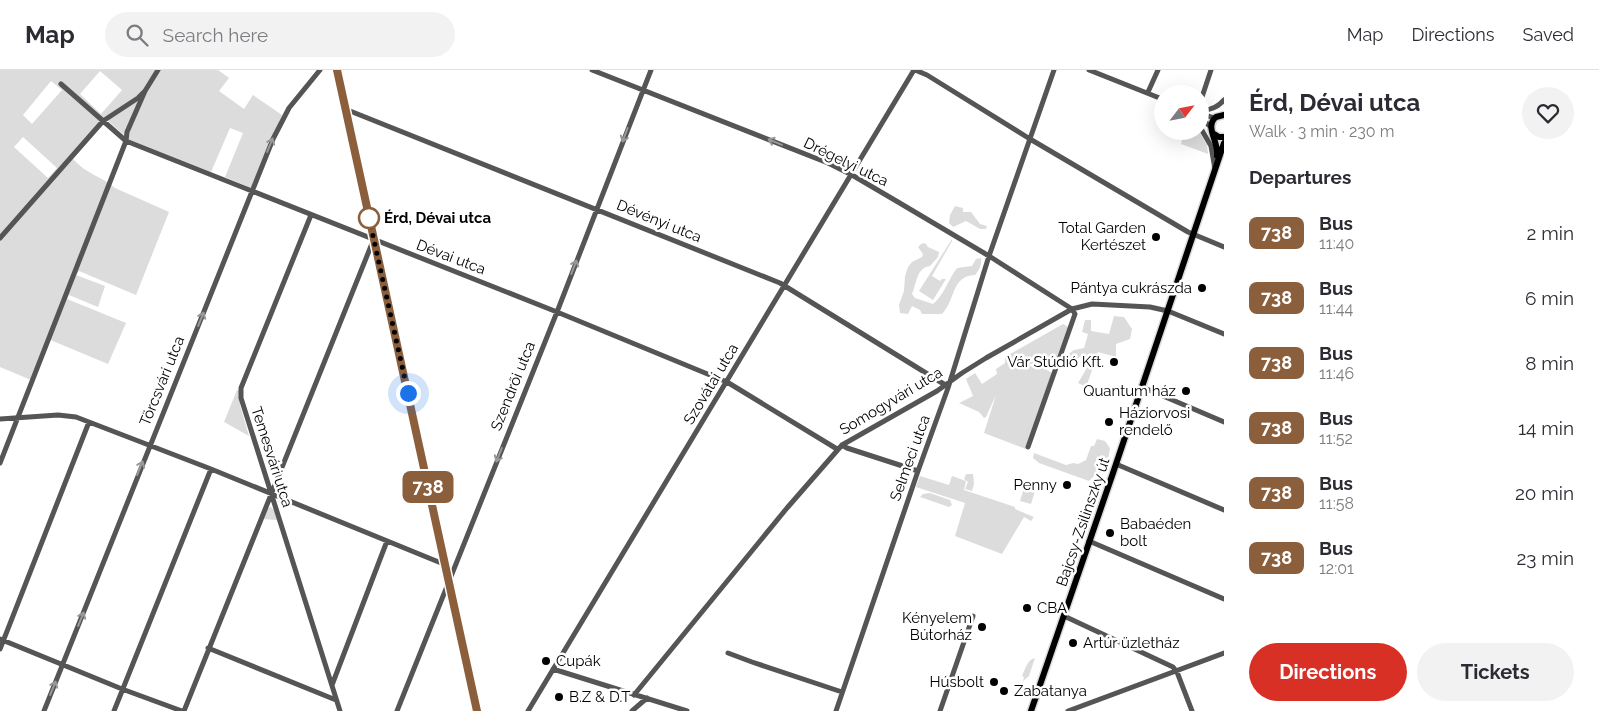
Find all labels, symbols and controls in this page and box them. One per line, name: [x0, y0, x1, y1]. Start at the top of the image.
search box: [105, 12, 455, 57]
text: Map: [25, 20, 75, 49]
icon: search: [123, 21, 151, 49]
text: Search here: [163, 24, 268, 46]
text: Map: [1347, 24, 1383, 45]
text: Directions: [1411, 24, 1495, 45]
text: Saved: [1523, 24, 1574, 45]
north arrow: [1154, 85, 1209, 140]
map controls: [1154, 85, 1209, 140]
button: heart: [1522, 87, 1574, 139]
text: Érd, Dévai utca: [1249, 88, 1420, 117]
text: Walk · 3 min · 230 m: [1249, 122, 1394, 141]
one-way arrow: [620, 127, 629, 142]
street label: Drégelyi utca: [801, 134, 891, 190]
one-way arrow: [768, 137, 783, 147]
one-way arrow: [266, 138, 275, 153]
text: Departures: [1249, 166, 1351, 188]
street label: Dévényi utca: [614, 196, 704, 246]
marker: Érd, Dévai utca: [358, 207, 380, 229]
place label: Érd, Dévai utca: [384, 209, 491, 227]
text: Bus: [1319, 212, 1353, 234]
place label: Total Garden Kertészet: [1058, 219, 1146, 254]
text: 738: [1261, 222, 1292, 243]
text: 2 min: [1527, 222, 1574, 244]
marker: Total Garden Kertészet: [1150, 231, 1162, 243]
text: 11:40: [1319, 234, 1354, 253]
street label: Dévai utca: [414, 236, 488, 278]
one-way arrow: [570, 259, 579, 275]
text: Bus: [1319, 277, 1353, 299]
place label: Pántya cukrászda: [1070, 279, 1192, 297]
marker: Pántya cukrászda: [1196, 282, 1208, 294]
text: 738: [1261, 287, 1292, 308]
text: 6 min: [1525, 287, 1574, 309]
text: 11:44: [1319, 299, 1353, 318]
one-way arrow: [196, 312, 206, 327]
street label: Törcsvári utca: [136, 333, 188, 429]
street label: Szendrői utca: [487, 339, 539, 433]
street label: Szovátai utca: [680, 340, 742, 428]
text: Bus: [1319, 342, 1353, 364]
text: 738: [1261, 352, 1292, 373]
text: 8 min: [1525, 352, 1574, 374]
place label: Vár Stúdió Kft.: [1007, 353, 1104, 371]
marker: Vár Stúdió Kft.: [1108, 356, 1120, 368]
street label: Somogyvári utca: [836, 363, 946, 439]
text: 11:46: [1319, 364, 1354, 383]
your location: [396, 381, 421, 406]
place label: Quantum ház: [1083, 382, 1176, 400]
marker: Quantum ház: [1180, 385, 1192, 397]
place label: Háziorvosi rendelő: [1119, 404, 1190, 439]
street label: Temesvári utca: [247, 405, 297, 509]
text: Bus: [1319, 407, 1353, 429]
street label: Selmeci utca: [886, 413, 934, 503]
marker: Háziorvosi rendelő: [1103, 416, 1115, 428]
text: 738: [1261, 417, 1292, 438]
text: 14 min: [1518, 417, 1574, 439]
text: 11:52: [1319, 429, 1353, 448]
one-way arrow: [494, 447, 503, 462]
street label: Bajcsy-Zsilinszky út: [1052, 455, 1114, 589]
one-way arrow: [137, 460, 146, 475]
line badge: 738: [399, 471, 457, 503]
text: Bus: [1319, 472, 1353, 494]
text: 738: [412, 476, 444, 497]
place label: Penny: [1014, 476, 1057, 494]
marker: Penny: [1061, 479, 1073, 491]
text: 738: [1261, 482, 1292, 503]
text: 20 min: [1515, 482, 1574, 504]
text: 11:58: [1319, 494, 1354, 513]
place label: Babaéden bolt: [1120, 515, 1191, 550]
marker: Babaéden bolt: [1104, 527, 1116, 539]
text: Bus: [1319, 537, 1353, 559]
text: 738: [1261, 547, 1292, 568]
text: 23 min: [1516, 547, 1574, 569]
text: 12:01: [1319, 559, 1354, 578]
place label: CBA: [1037, 599, 1067, 617]
marker: CBA: [1021, 602, 1033, 614]
place label: Kényelem Bútorház: [902, 609, 972, 644]
one-way arrow: [76, 612, 86, 627]
marker: Kényelem Bútorház: [976, 621, 988, 633]
place label: Artúr üzletház: [1083, 634, 1180, 652]
marker: Artúr üzletház: [1067, 637, 1079, 649]
button: Directions: [1249, 643, 1407, 701]
button: Tickets: [1417, 643, 1574, 701]
place label: Cupák: [556, 652, 601, 670]
marker: Cupák: [540, 655, 552, 667]
place label: Húsbolt: [929, 673, 984, 691]
marker: Húsbolt: [988, 676, 1000, 688]
one-way arrow: [50, 680, 59, 695]
place label: Zabatanya: [1014, 682, 1087, 700]
marker: Zabatanya: [998, 685, 1010, 697]
place label: B.Z & D.T: [569, 688, 630, 706]
marker: B.Z & D.T: [553, 691, 565, 703]

